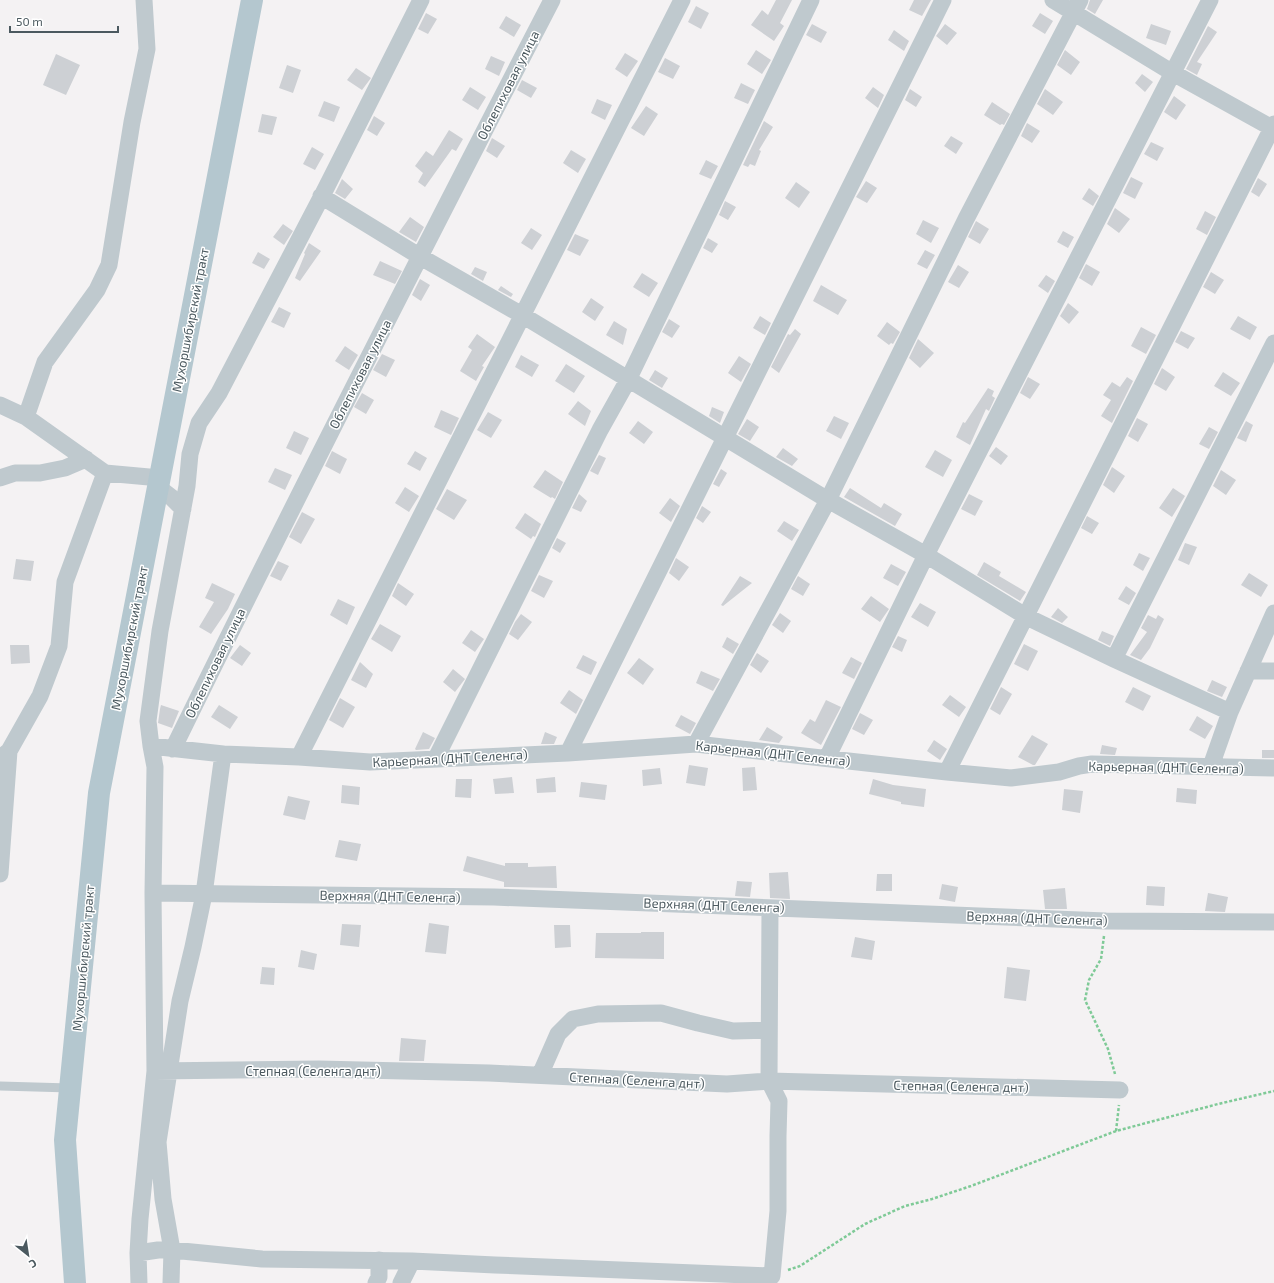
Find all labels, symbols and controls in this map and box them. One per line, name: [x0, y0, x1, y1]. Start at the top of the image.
scale bar: [10, 8, 118, 34]
text: 50 m: [16, 14, 43, 28]
street label: Облепиховая улица: [474, 28, 542, 142]
street label: Мухоршибирский тракт: [168, 246, 212, 394]
street label: Облепиховая улица: [326, 317, 394, 431]
street label: Мухоршибирский тракт: [107, 564, 151, 712]
street label: Облепиховая улица: [181, 605, 249, 721]
street label: Карьерная (ДНТ Селенга): [695, 737, 851, 769]
street label: Карьерная (ДНТ Селенга): [372, 746, 528, 770]
street label: Карьерная (ДНТ Селенга): [1088, 758, 1244, 776]
street label: Мухоршибирский тракт: [69, 884, 97, 1032]
street label: Верхняя (ДНТ Селенга): [319, 887, 461, 905]
street label: Верхняя (ДНТ Селенга): [643, 895, 785, 915]
street label: Верхняя (ДНТ Селенга): [966, 908, 1108, 928]
street label: Степная (Селенга днт): [245, 1063, 381, 1079]
street label: Степная (Селенга днт): [569, 1068, 705, 1092]
street label: Степная (Селенга днт): [893, 1077, 1029, 1095]
north arrow: [8, 1235, 48, 1275]
text: С: [27, 1257, 39, 1272]

